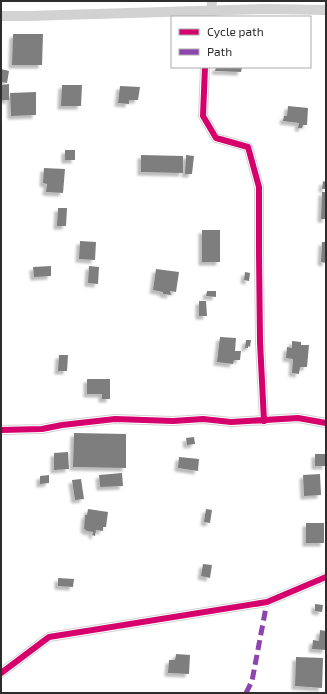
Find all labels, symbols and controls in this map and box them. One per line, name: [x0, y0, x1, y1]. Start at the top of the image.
legend: [171, 16, 311, 68]
text: Cycle path: [207, 24, 264, 38]
text: Path: [207, 44, 232, 58]

